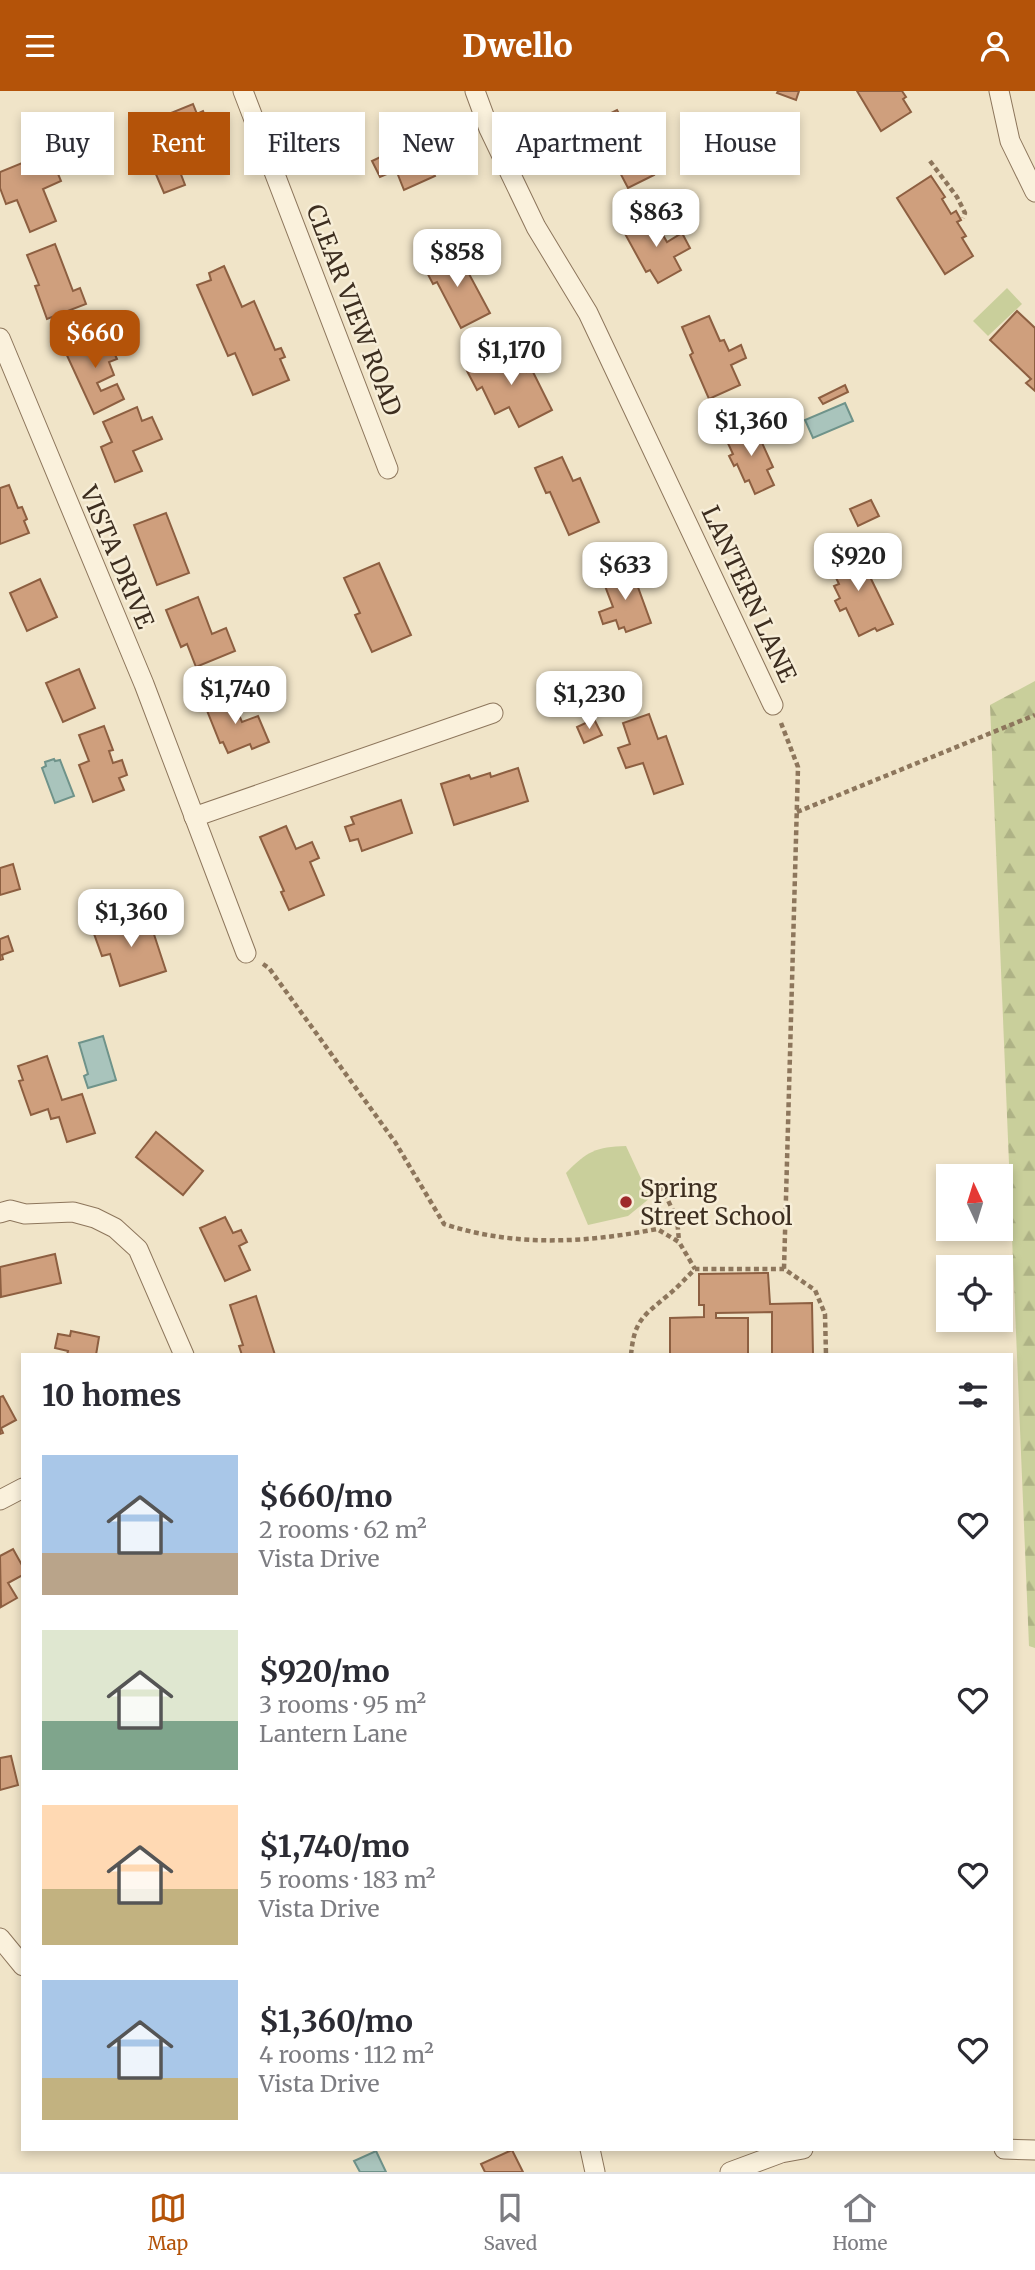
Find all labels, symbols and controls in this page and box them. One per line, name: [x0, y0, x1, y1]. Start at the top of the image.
text: Dwello: [462, 26, 573, 66]
icon: menu: [21, 27, 59, 65]
icon: person: [976, 27, 1014, 65]
chip: Buy: [21, 112, 114, 175]
chip: Rent: [128, 112, 230, 175]
chip: Filters: [244, 112, 365, 175]
chip: New: [379, 112, 478, 175]
chip: Apartment: [492, 112, 666, 175]
chip: House: [680, 112, 800, 175]
pin: $863: [615, 190, 697, 249]
text: $863: [628, 197, 684, 226]
street label: CLEAR VIEW ROAD: [299, 200, 409, 420]
pin: $858: [416, 229, 498, 289]
text: $858: [429, 237, 485, 266]
pin: $660: [54, 310, 136, 370]
text: $660: [66, 318, 124, 347]
pin: $1,170: [454, 327, 568, 387]
text: $1,170: [476, 335, 546, 364]
pin: $1,360: [694, 399, 808, 458]
text: $1,360: [714, 406, 788, 435]
street label: VISTA DRIVE: [73, 480, 161, 634]
street label: LANTERN LANE: [695, 501, 804, 688]
pin: $920: [817, 533, 899, 593]
text: $920: [830, 541, 886, 570]
pin: $633: [584, 543, 666, 602]
text: $633: [598, 550, 652, 579]
pin: $1,740: [178, 667, 292, 726]
pin: $1,230: [532, 671, 646, 731]
text: $1,740: [199, 674, 271, 703]
text: $1,230: [552, 679, 626, 708]
pin: $1,360: [74, 889, 188, 949]
text: $1,360: [94, 897, 168, 926]
north arrow: [936, 1164, 1013, 1241]
map controls: [936, 1164, 1013, 1332]
place label: Spring Street School: [640, 1173, 792, 1232]
marker: Spring Street School: [618, 1194, 634, 1210]
button: locate: [936, 1255, 1013, 1332]
text: 10 homes: [42, 1376, 182, 1414]
icon: filters: [954, 1376, 992, 1414]
text: $660/mo: [259, 1477, 392, 1515]
icon: home: [98, 1483, 182, 1567]
icon: heart: [954, 1506, 992, 1544]
text: 2 rooms · 62 m²: [259, 1515, 427, 1544]
text: Vista Drive: [259, 1544, 380, 1573]
text: $920/mo: [259, 1652, 390, 1690]
icon: home: [98, 1658, 182, 1742]
icon: heart: [954, 1681, 992, 1719]
text: 3 rooms · 95 m²: [259, 1690, 426, 1719]
text: Lantern Lane: [259, 1719, 407, 1748]
text: $1,740/mo: [259, 1827, 409, 1865]
icon: home: [98, 1833, 182, 1917]
icon: heart: [954, 1856, 992, 1894]
text: 5 rooms · 183 m²: [259, 1865, 435, 1894]
text: Vista Drive: [259, 1894, 380, 1923]
text: $1,360/mo: [259, 2002, 413, 2040]
icon: home: [98, 2008, 182, 2092]
icon: heart: [954, 2031, 992, 2069]
text: 4 rooms · 112 m²: [259, 2040, 434, 2069]
text: Vista Drive: [259, 2069, 380, 2098]
tab: Map: [148, 2189, 188, 2255]
tab: Saved: [483, 2189, 537, 2255]
tab: Home: [833, 2189, 887, 2255]

